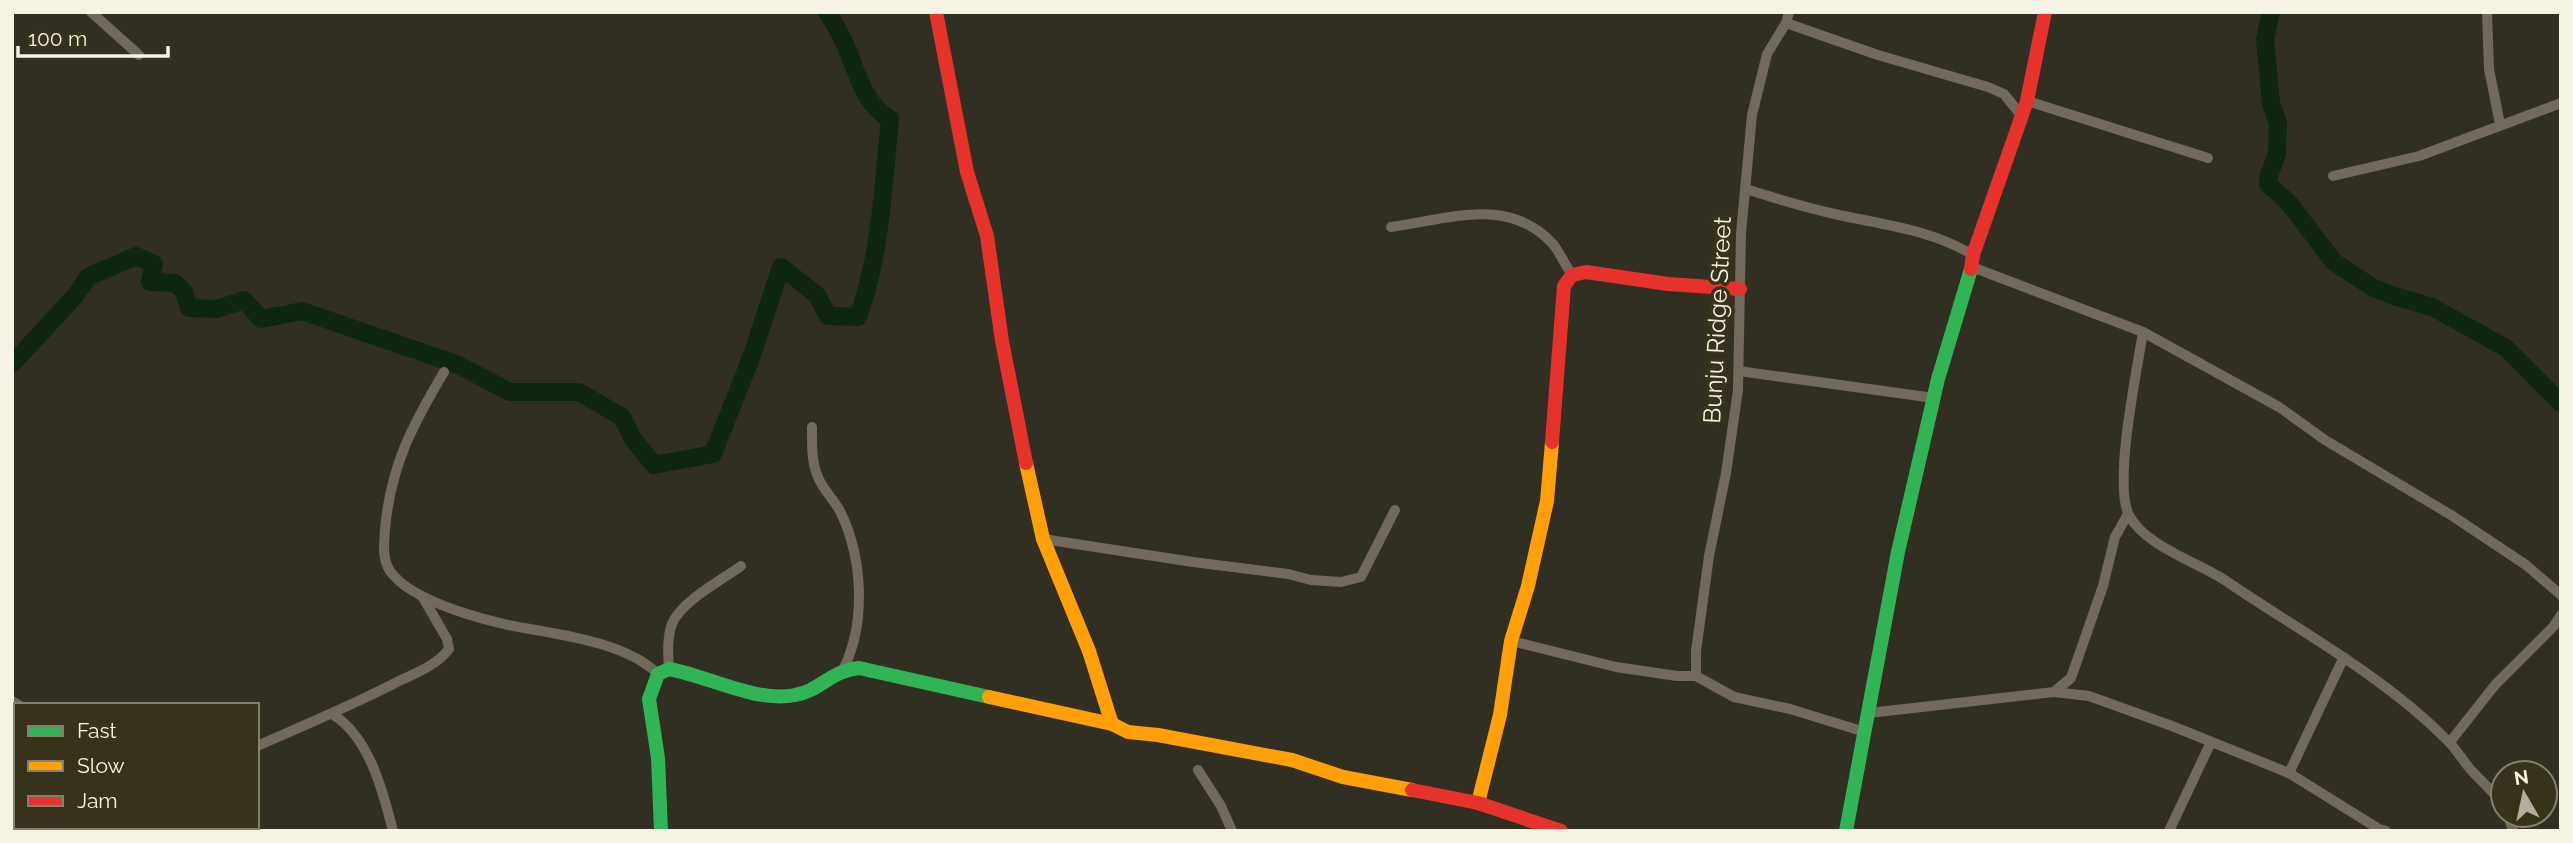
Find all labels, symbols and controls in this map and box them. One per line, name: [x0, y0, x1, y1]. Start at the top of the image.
scale bar: [18, 14, 168, 58]
text: 100 m: [28, 26, 87, 51]
street label: Bunju Ridge Street: [1697, 216, 1737, 424]
legend: [14, 703, 259, 829]
text: Fast: [77, 718, 117, 743]
text: Slow: [77, 753, 125, 778]
north arrow: [2489, 759, 2559, 829]
text: N: [2512, 765, 2530, 789]
text: Jam: [77, 788, 118, 813]

